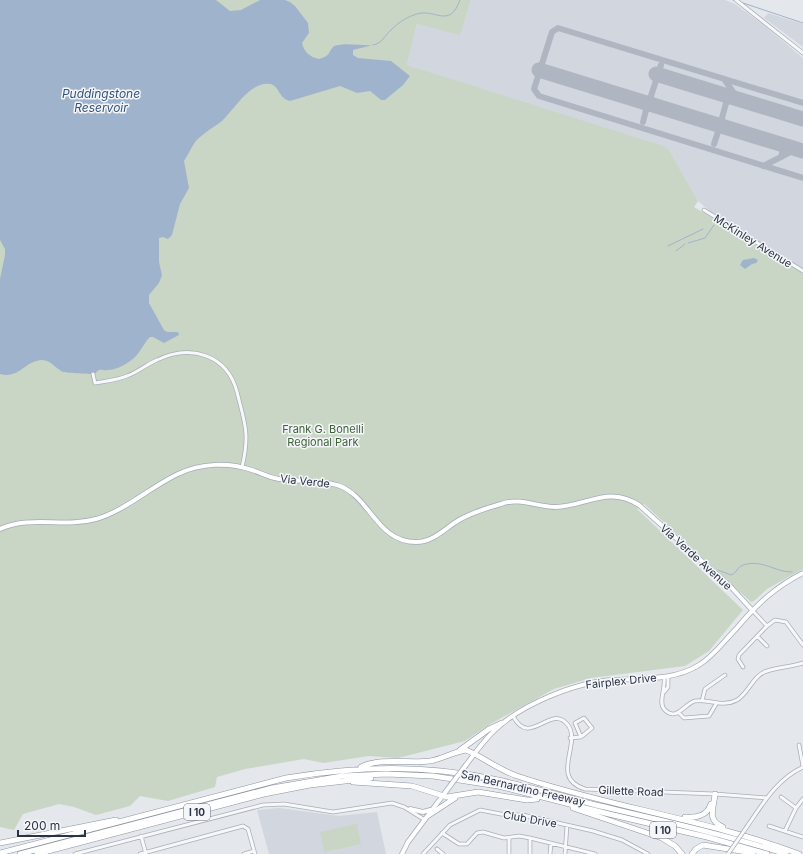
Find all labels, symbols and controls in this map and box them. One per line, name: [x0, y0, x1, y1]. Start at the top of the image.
water label: Puddingstone Reservoir: [62, 86, 140, 115]
street label: McKinley Avenue: [711, 211, 795, 271]
park label: Frank G. Bonelli Regional Park: [282, 422, 364, 449]
street label: Via Verde: [279, 471, 331, 491]
street label: Via Verde Avenue: [657, 521, 735, 593]
street label: Fairplex Drive: [585, 670, 657, 692]
street label: San Bernardino Freeway: [460, 767, 586, 809]
street label: Gillette Road: [598, 783, 664, 799]
road number: I 10: [184, 804, 210, 820]
street label: Club Drive: [502, 807, 558, 831]
scale bar: [18, 812, 85, 838]
text: 200 m: [24, 818, 60, 833]
road number: I 10: [650, 822, 676, 838]

